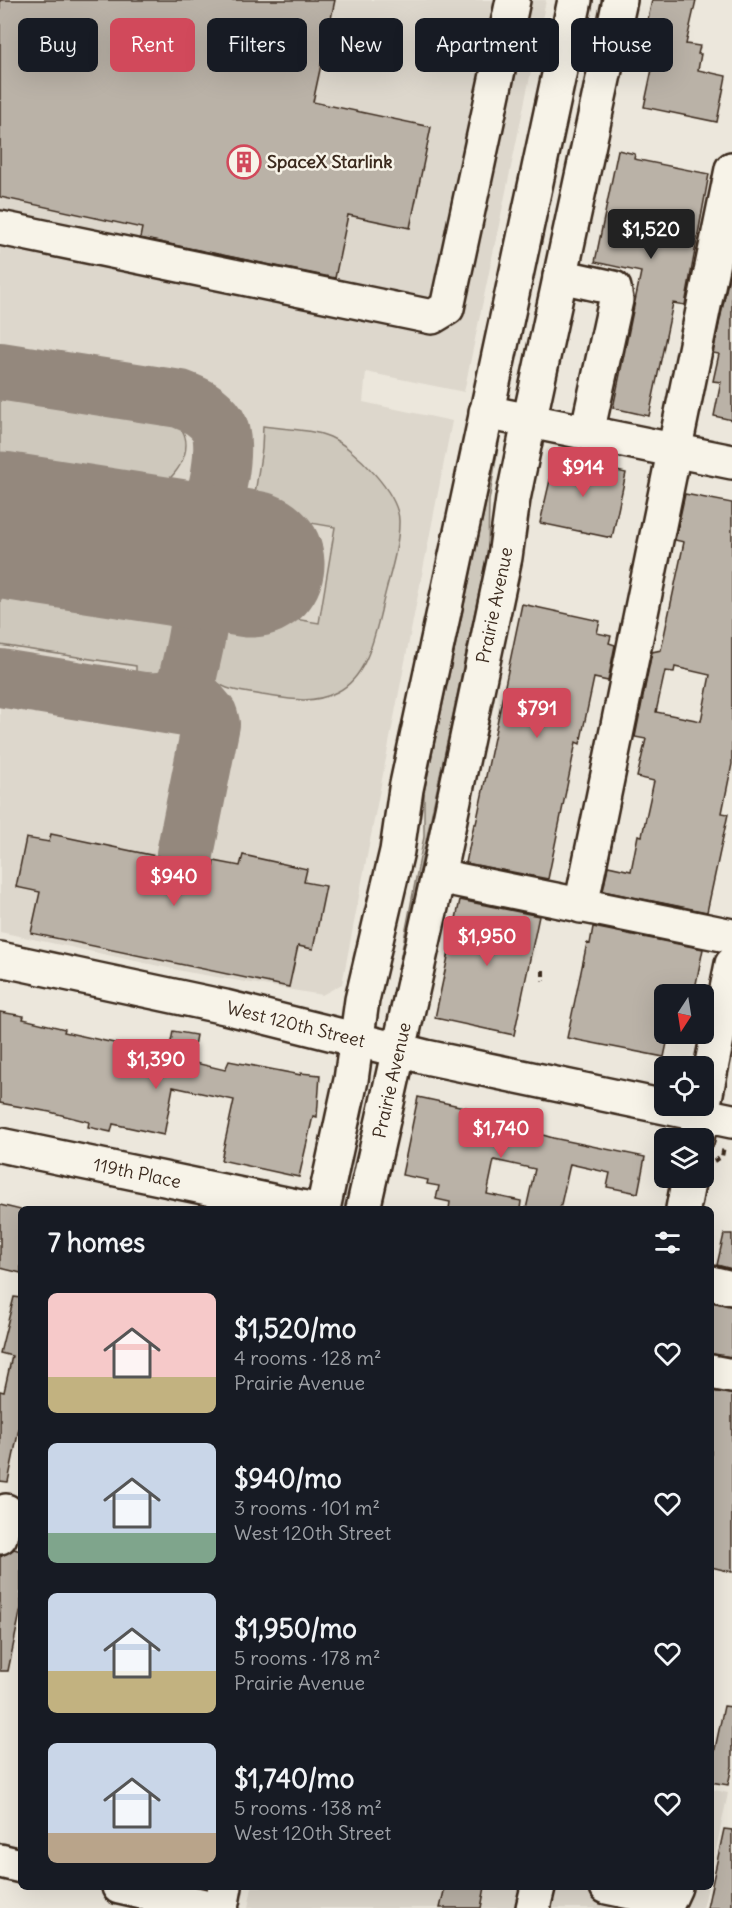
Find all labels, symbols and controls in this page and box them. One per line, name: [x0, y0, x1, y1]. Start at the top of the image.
chip: Buy: [18, 18, 98, 72]
chip: Rent: [110, 18, 195, 72]
chip: Filters: [207, 18, 307, 72]
chip: New: [319, 18, 403, 72]
chip: Apartment: [415, 18, 559, 72]
chip: House: [571, 18, 673, 72]
building icon: SpaceX Starlink: [226, 144, 262, 180]
place label: SpaceX Starlink: [267, 150, 392, 173]
pin: $1,520: [602, 209, 700, 260]
text: $1,520: [622, 216, 680, 241]
pin: $914: [547, 447, 619, 498]
text: $914: [562, 454, 604, 479]
street label: Prairie Avenue: [471, 546, 517, 665]
pin: $791: [501, 688, 573, 739]
text: $791: [517, 695, 557, 720]
pin: $940: [138, 856, 210, 907]
text: $940: [150, 863, 198, 888]
pin: $1,950: [438, 916, 536, 967]
text: $1,950: [457, 923, 517, 948]
north arrow: [654, 984, 714, 1044]
map controls: [654, 984, 714, 1188]
street label: West 120th Street: [224, 996, 367, 1052]
street label: Prairie Avenue: [367, 1020, 416, 1140]
pin: $1,390: [107, 1039, 205, 1090]
text: $1,390: [127, 1046, 185, 1071]
button: locate: [654, 1056, 714, 1116]
pin: $1,740: [452, 1108, 550, 1159]
text: $1,740: [473, 1115, 529, 1140]
button: layers: [654, 1128, 714, 1188]
street label: 119th Place: [91, 1153, 183, 1193]
text: 7 homes: [48, 1226, 145, 1259]
icon: filters: [651, 1226, 684, 1259]
text: $1,520/mo: [234, 1312, 356, 1345]
icon: home: [96, 1317, 168, 1389]
icon: heart: [651, 1337, 684, 1370]
text: 4 rooms · 128 m²: [234, 1345, 382, 1370]
text: Prairie Avenue: [234, 1370, 365, 1395]
text: $940/mo: [234, 1462, 342, 1495]
icon: home: [96, 1467, 168, 1539]
icon: heart: [651, 1487, 684, 1520]
text: 3 rooms · 101 m²: [234, 1495, 380, 1520]
text: West 120th Street: [234, 1520, 391, 1545]
text: $1,950/mo: [234, 1612, 357, 1645]
icon: home: [96, 1617, 168, 1689]
icon: heart: [651, 1637, 684, 1670]
text: 5 rooms · 178 m²: [234, 1645, 380, 1670]
text: Prairie Avenue: [234, 1670, 365, 1695]
text: $1,740/mo: [234, 1762, 354, 1795]
icon: home: [96, 1767, 168, 1839]
icon: heart: [651, 1787, 684, 1820]
text: 5 rooms · 138 m²: [234, 1795, 382, 1820]
text: West 120th Street: [234, 1820, 391, 1845]

